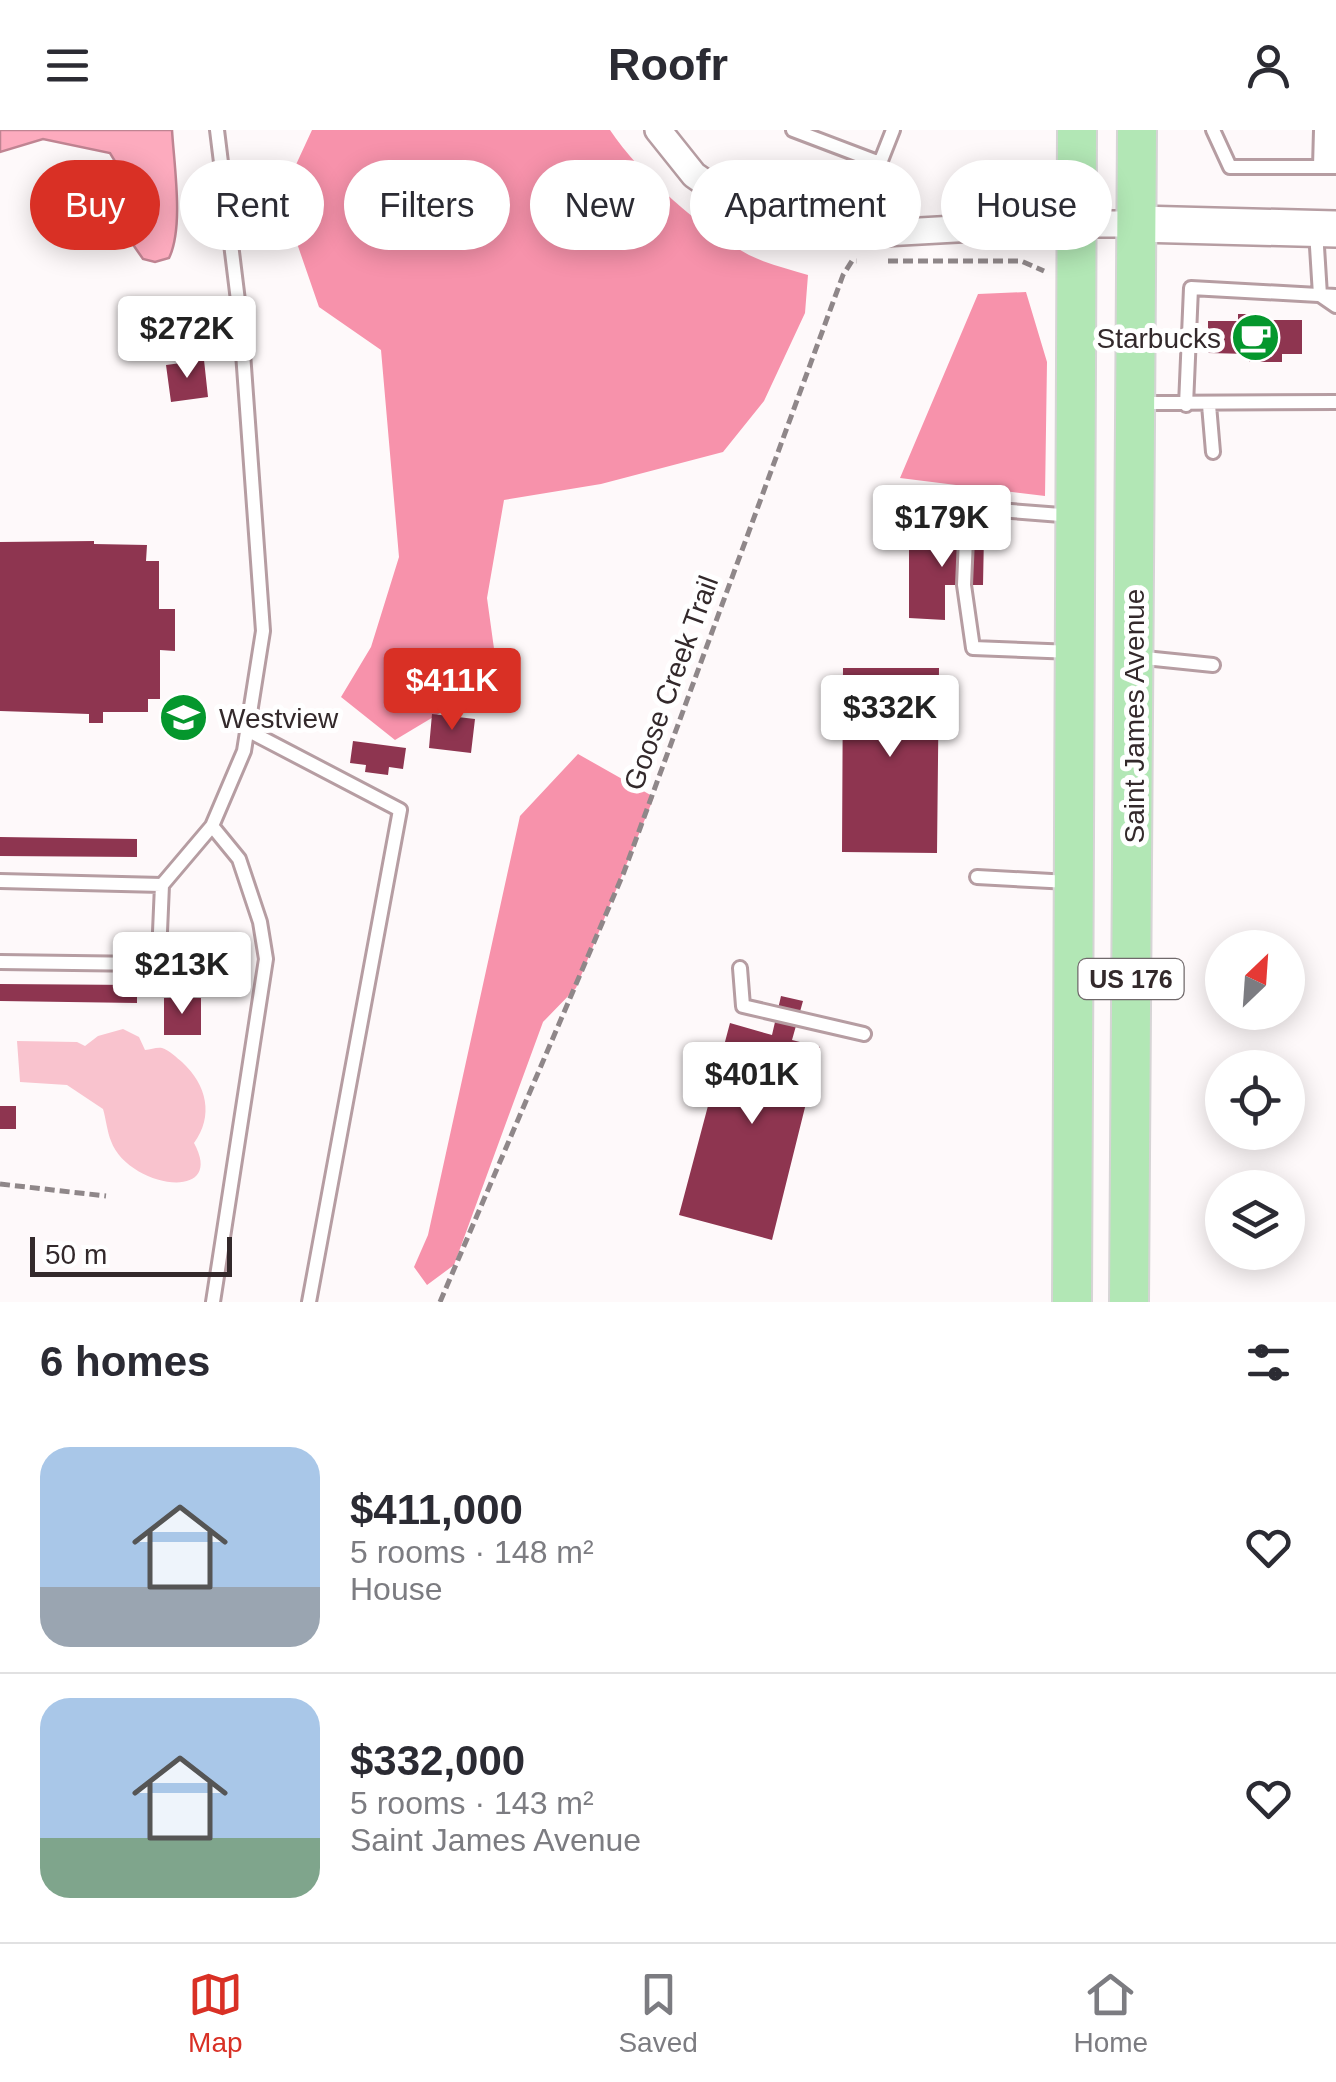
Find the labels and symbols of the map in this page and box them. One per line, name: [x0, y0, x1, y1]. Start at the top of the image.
pin: $272K: [117, 296, 257, 381]
cafe icon: Starbucks: [1230, 312, 1282, 364]
place label: Starbucks: [1097, 323, 1221, 354]
pin: $179K: [872, 485, 1012, 570]
street label: Goose Creek Trail: [618, 572, 724, 794]
street label: Saint James Avenue: [1119, 589, 1150, 843]
pin: $411K: [382, 648, 522, 733]
pin: $332K: [820, 675, 960, 760]
school or university icon: Westview: [158, 692, 210, 744]
place label: Westview: [219, 703, 339, 734]
north arrow: [1205, 930, 1305, 1030]
pin: $213K: [112, 932, 252, 1017]
road number: US 176: [1078, 959, 1184, 999]
pin: $401K: [682, 1042, 822, 1127]
scale bar: [30, 1232, 232, 1276]

